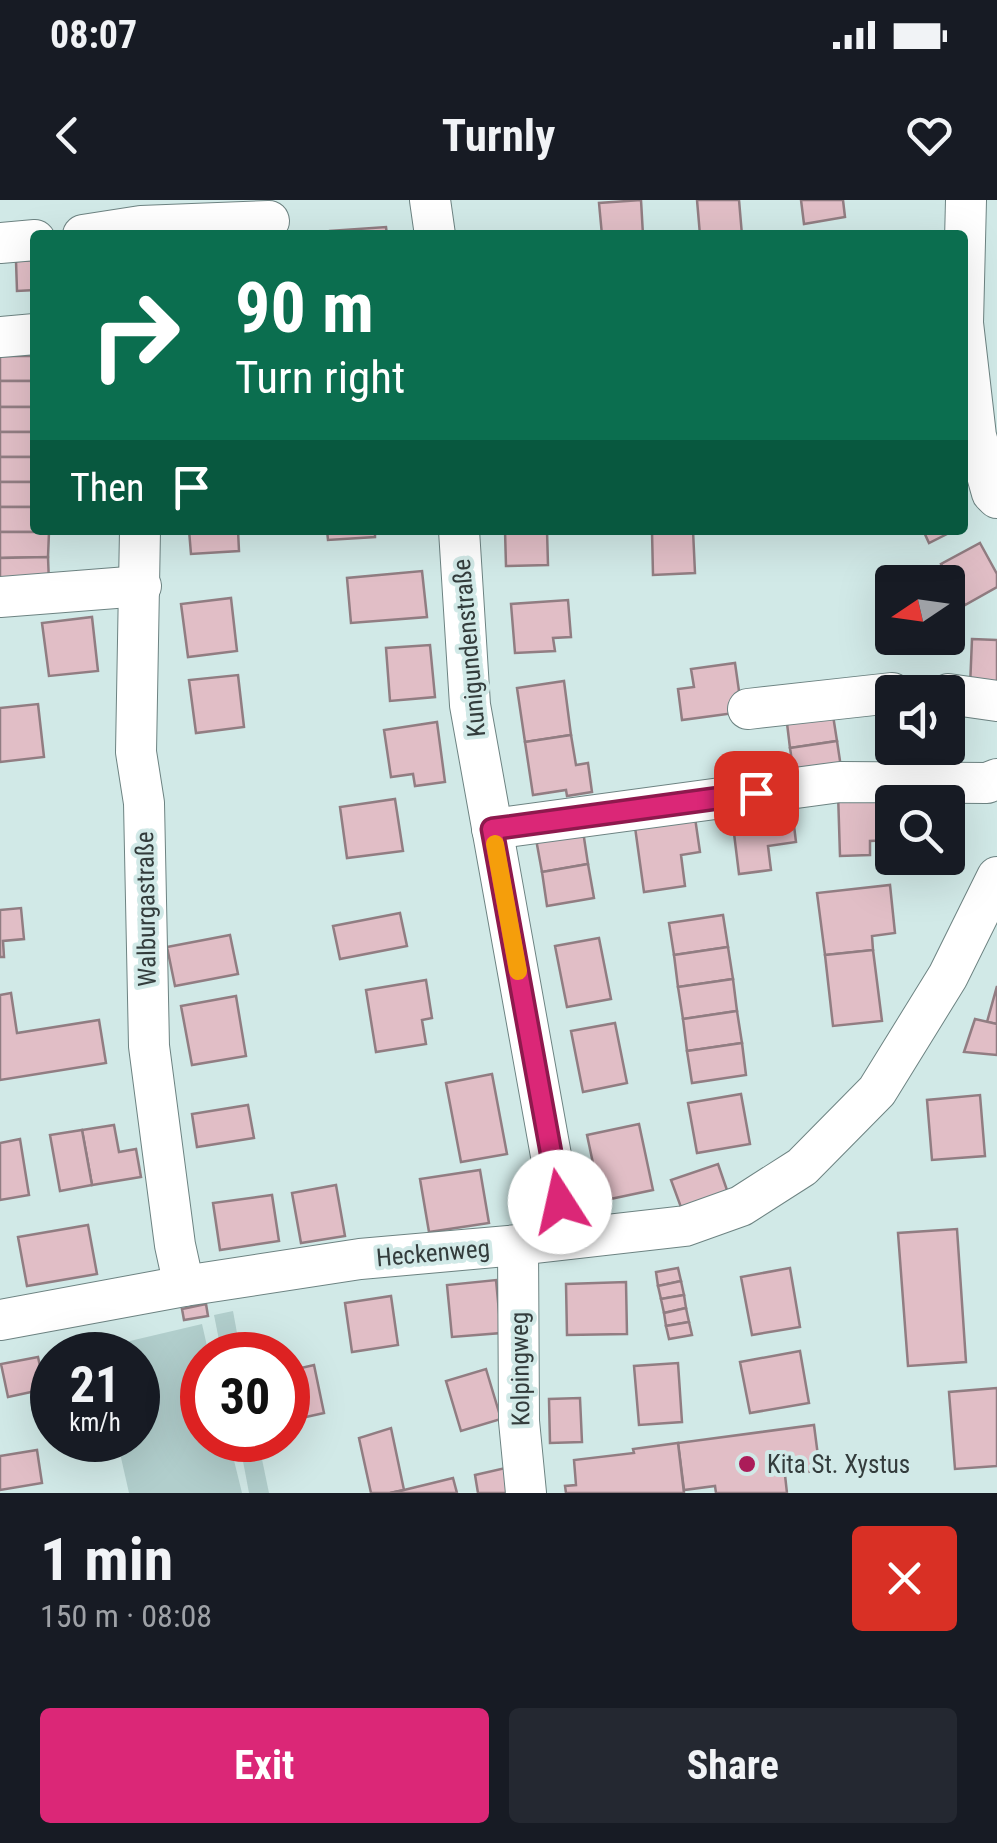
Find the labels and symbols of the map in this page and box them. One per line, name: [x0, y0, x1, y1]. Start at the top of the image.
street label: Kunigundenstraße: [447, 558, 491, 738]
north arrow: [875, 565, 965, 655]
pin: [714, 751, 799, 836]
street label: Walburgastraße: [130, 831, 162, 987]
position arrow: [508, 1150, 612, 1254]
street label: Heckenweg: [375, 1234, 491, 1272]
street label: Kolpingweg: [505, 1312, 535, 1426]
speed limit sign: 30: [180, 1332, 310, 1462]
place label: Kita St. Xystus: [767, 1450, 910, 1479]
marker: Kita St. Xystus: [736, 1453, 758, 1475]

